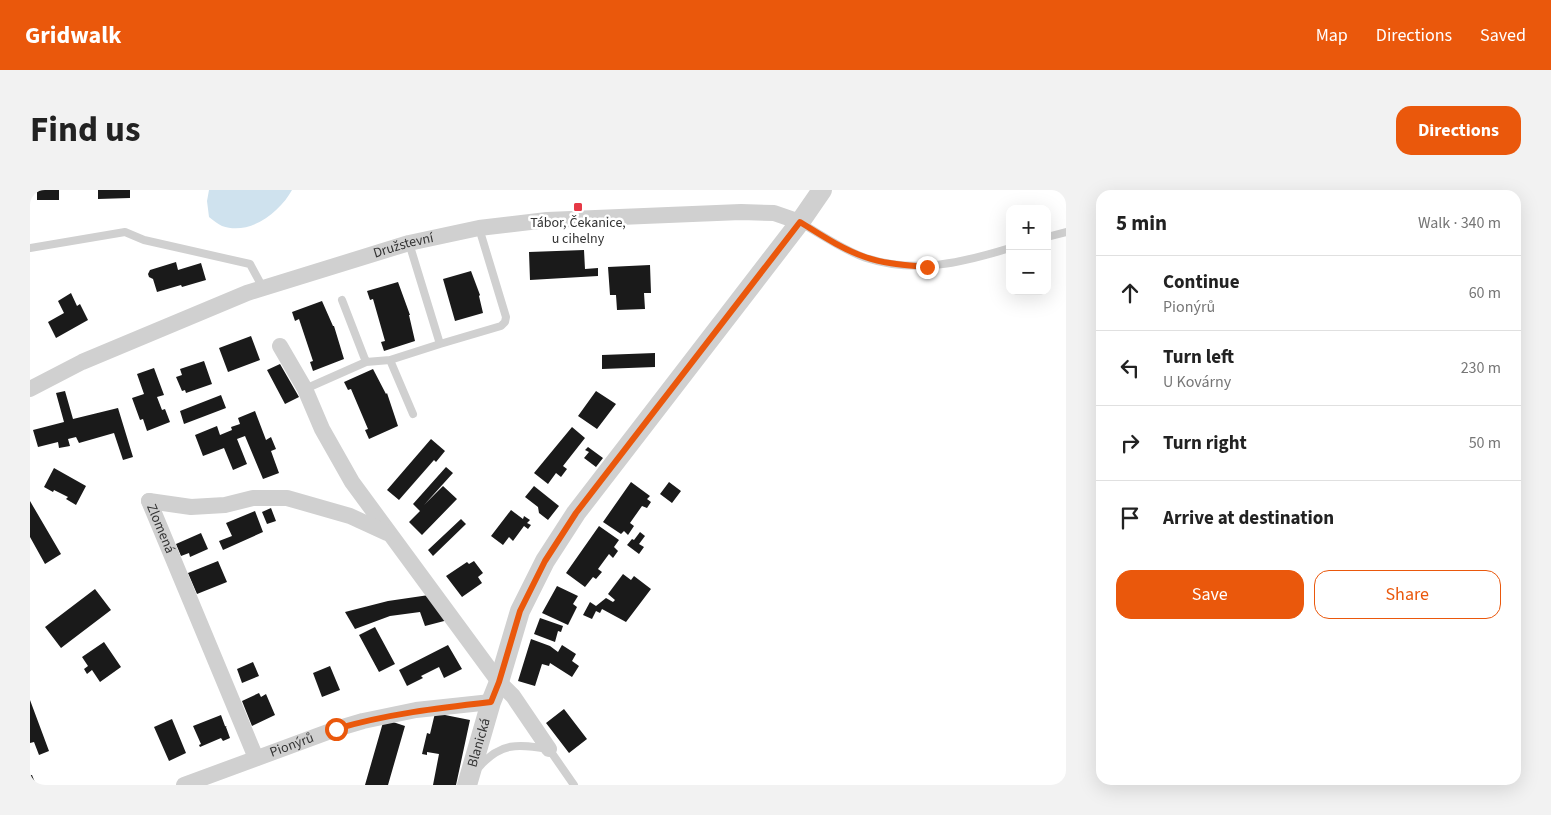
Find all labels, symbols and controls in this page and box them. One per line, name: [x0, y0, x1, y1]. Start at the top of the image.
text: Gridwalk: [25, 18, 121, 53]
text: Map: [1316, 23, 1348, 48]
text: Directions: [1376, 23, 1452, 48]
text: Saved: [1480, 23, 1526, 48]
text: Find us: [30, 105, 140, 155]
button: Directions: [1396, 106, 1521, 155]
marker: Tábor, Čekanice, u cihelny: [572, 201, 584, 213]
map controls: [1006, 205, 1051, 295]
button: +: [1006, 205, 1051, 250]
text: 5 min: [1116, 208, 1167, 238]
text: Walk · 340 m: [1418, 212, 1501, 234]
place label: Tábor, Čekanice, u cihelny: [530, 213, 626, 249]
street label: Družstevní: [371, 228, 436, 263]
button: −: [1006, 250, 1051, 295]
route end: [916, 256, 939, 279]
text: Continue: [1163, 269, 1240, 296]
icon: ahead: [1116, 279, 1144, 307]
text: 60 m: [1469, 282, 1501, 304]
text: Pionýrů: [1163, 296, 1215, 318]
text: Turn left: [1163, 344, 1234, 371]
icon: left: [1116, 354, 1144, 382]
text: 230 m: [1461, 357, 1501, 379]
text: U Kovárny: [1163, 371, 1231, 393]
icon: right: [1116, 429, 1144, 457]
text: Turn right: [1163, 430, 1247, 457]
text: 50 m: [1469, 432, 1501, 454]
street label: Zlomená: [141, 501, 180, 557]
icon: arrive: [1116, 504, 1144, 532]
text: Arrive at destination: [1163, 505, 1334, 532]
button: Save: [1116, 570, 1304, 619]
button: Share: [1314, 570, 1501, 619]
street label: Blanická: [463, 716, 496, 770]
route start: [325, 718, 348, 741]
street label: Pionýrů: [267, 728, 317, 763]

